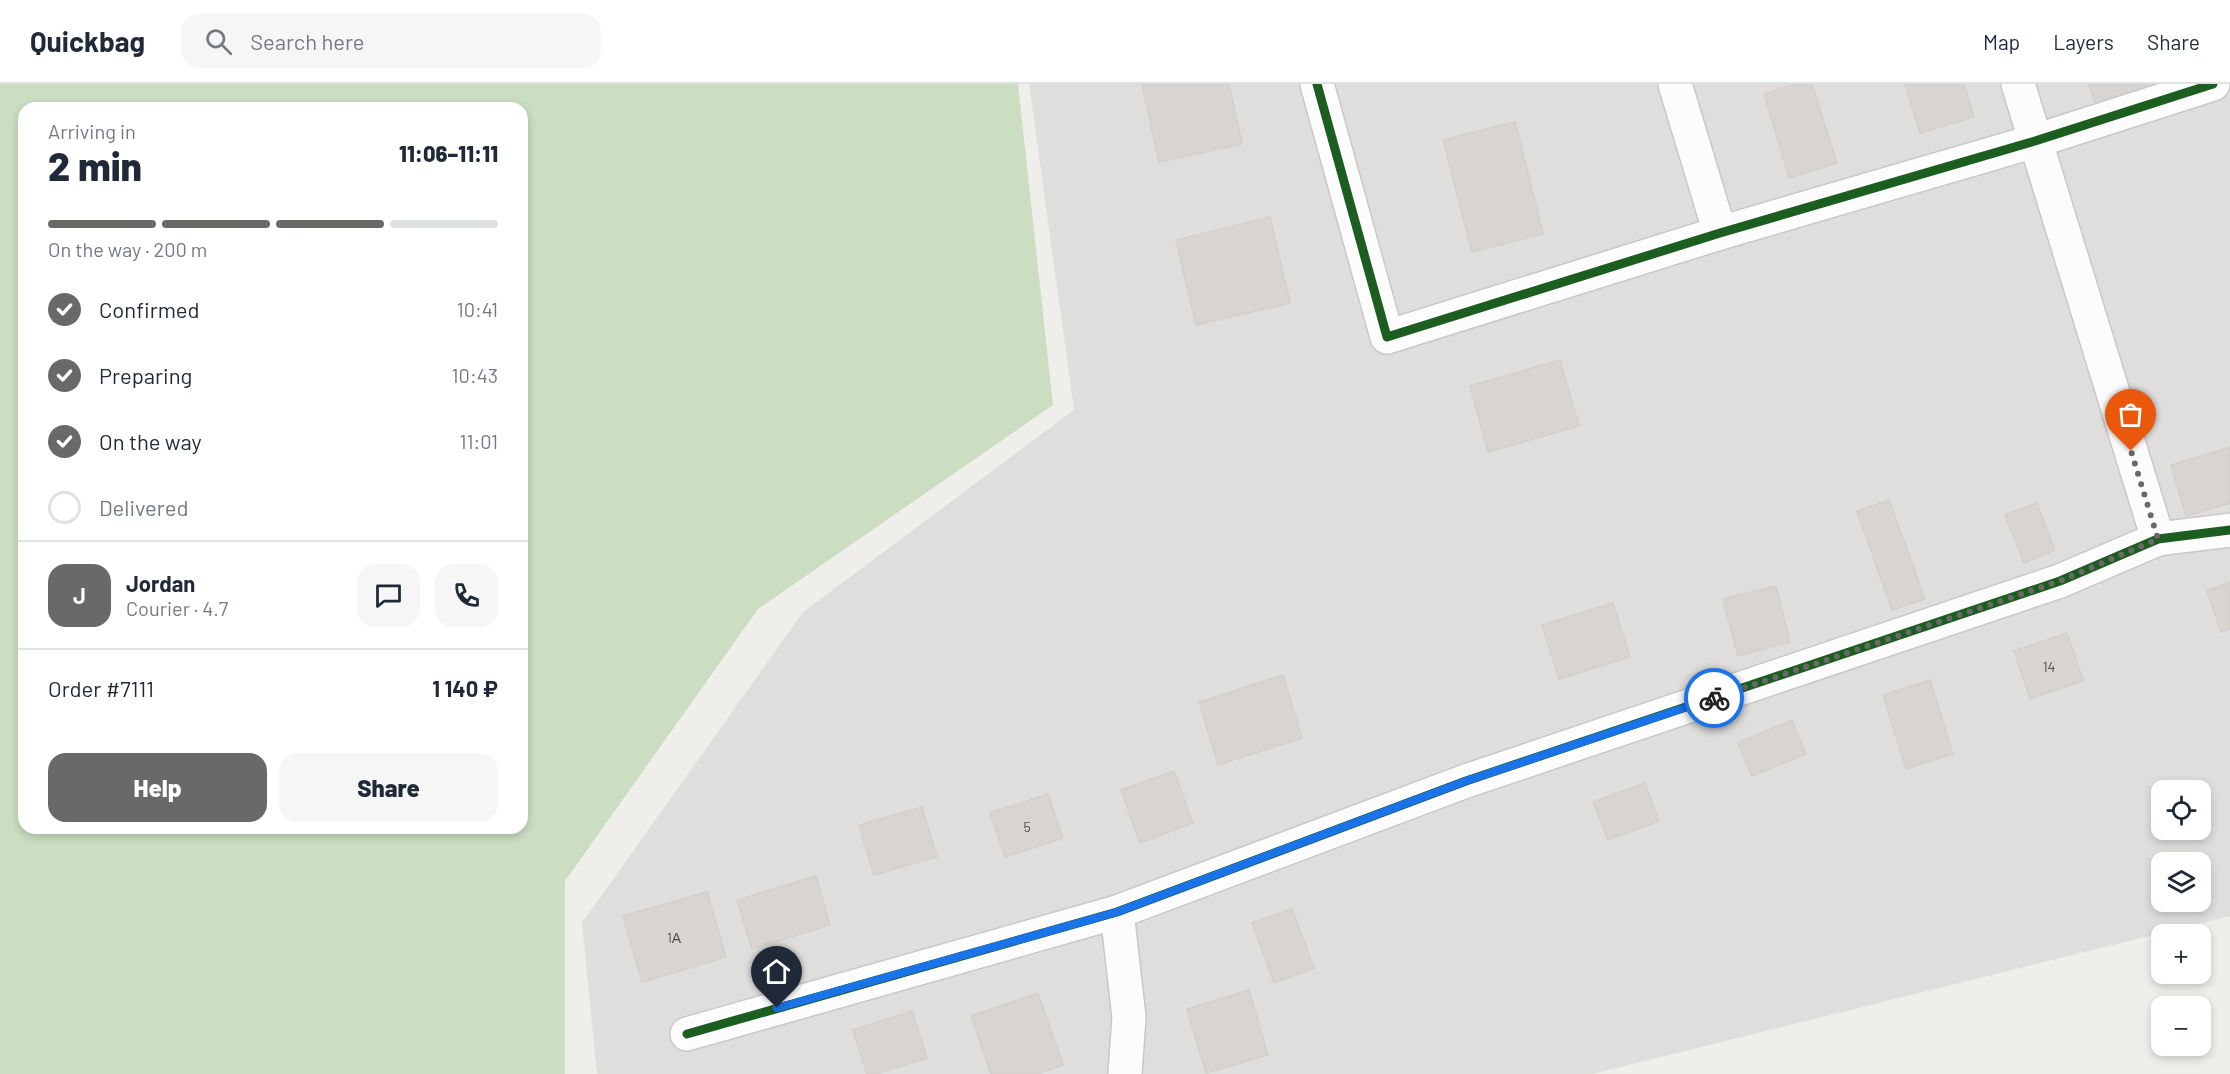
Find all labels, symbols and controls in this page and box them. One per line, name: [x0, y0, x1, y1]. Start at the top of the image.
search box: [181, 14, 601, 68]
text: Quickbag: [30, 24, 145, 58]
icon: search: [202, 25, 235, 58]
text: Search here: [250, 28, 365, 54]
text: Map: [1983, 29, 2020, 54]
text: Layers: [2053, 29, 2114, 54]
text: Share: [2147, 29, 2200, 54]
text: Arriving in: [48, 119, 136, 143]
text: 11:06–11:11: [399, 140, 498, 166]
text: 2 min: [48, 142, 142, 189]
text: On the way · 200 m: [48, 237, 207, 261]
icon: check: [48, 293, 81, 326]
text: Confirmed: [99, 296, 199, 322]
text: 10:41: [457, 297, 498, 321]
icon: check: [48, 359, 81, 392]
text: Preparing: [99, 362, 192, 388]
text: 10:43: [452, 363, 498, 387]
pin: [2105, 389, 2156, 451]
icon: bag: [2114, 398, 2147, 431]
icon: check: [48, 425, 81, 458]
text: On the way: [99, 428, 202, 454]
text: 11:01: [459, 429, 498, 453]
text: Delivered: [99, 494, 188, 520]
button: chat: [357, 564, 420, 627]
button: phone: [435, 564, 498, 627]
text: Jordan: [126, 570, 195, 596]
text: J: [73, 582, 86, 608]
text: Courier · 4.7: [126, 596, 228, 620]
house number: 14: [2043, 658, 2055, 675]
courier: [1684, 668, 1744, 728]
text: Order #7111: [48, 675, 154, 701]
text: 1 140 ₽: [432, 675, 498, 701]
icon: bike: [1698, 682, 1731, 715]
button: Help: [48, 753, 267, 822]
button: Share: [279, 753, 498, 822]
map controls: [2151, 780, 2211, 1056]
button: locate: [2151, 780, 2211, 840]
house number: 5: [1023, 818, 1031, 835]
button: layers: [2151, 852, 2211, 912]
button: +: [2151, 924, 2211, 984]
house number: 1А: [667, 929, 682, 946]
pin: [751, 946, 802, 1008]
icon: home: [760, 955, 793, 988]
button: −: [2151, 996, 2211, 1056]

